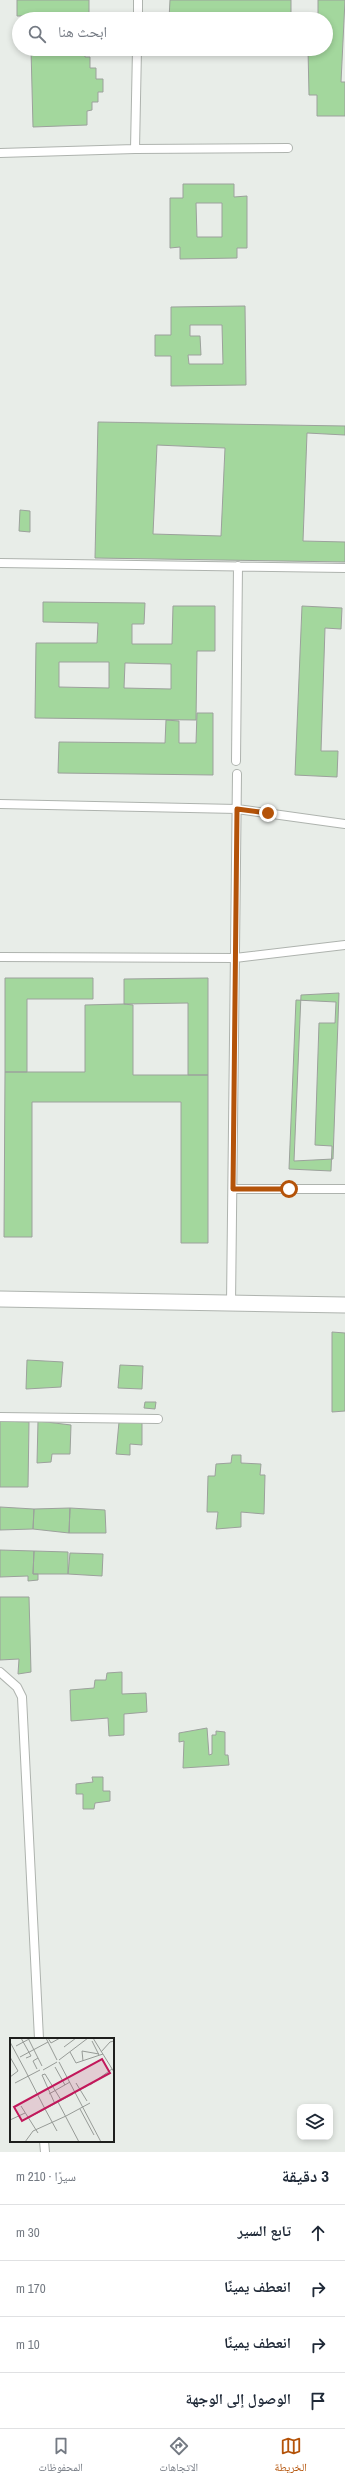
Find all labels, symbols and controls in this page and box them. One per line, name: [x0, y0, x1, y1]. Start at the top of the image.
search box: [12, 12, 333, 56]
text: ابحث هنا: [58, 21, 107, 42]
icon: search: [26, 23, 48, 45]
route end: [259, 804, 277, 822]
route start: [280, 1180, 298, 1198]
inset map: [10, 2038, 114, 2142]
map controls: [297, 2104, 333, 2140]
button: layers: [297, 2104, 333, 2140]
text: 3 دقيقة: [282, 2164, 329, 2187]
text: سيرًا · 210 m: [16, 2168, 76, 2185]
text: تابع السير: [238, 2220, 291, 2241]
icon: ahead: [307, 2222, 329, 2244]
text: 30 m: [16, 2224, 40, 2241]
text: انعطف يمينًا: [224, 2276, 291, 2297]
icon: right: [307, 2278, 329, 2300]
text: 170 m: [16, 2280, 46, 2297]
text: انعطف يمينًا: [224, 2332, 291, 2353]
icon: right: [307, 2334, 329, 2356]
text: 10 m: [16, 2336, 40, 2353]
text: الوصول إلى الوجهة: [186, 2388, 291, 2409]
icon: arrive: [307, 2390, 329, 2412]
tab: المحفوظات: [38, 2435, 83, 2478]
tab: الاتجاهات: [159, 2435, 198, 2478]
tab: الخريطة: [274, 2435, 307, 2478]

